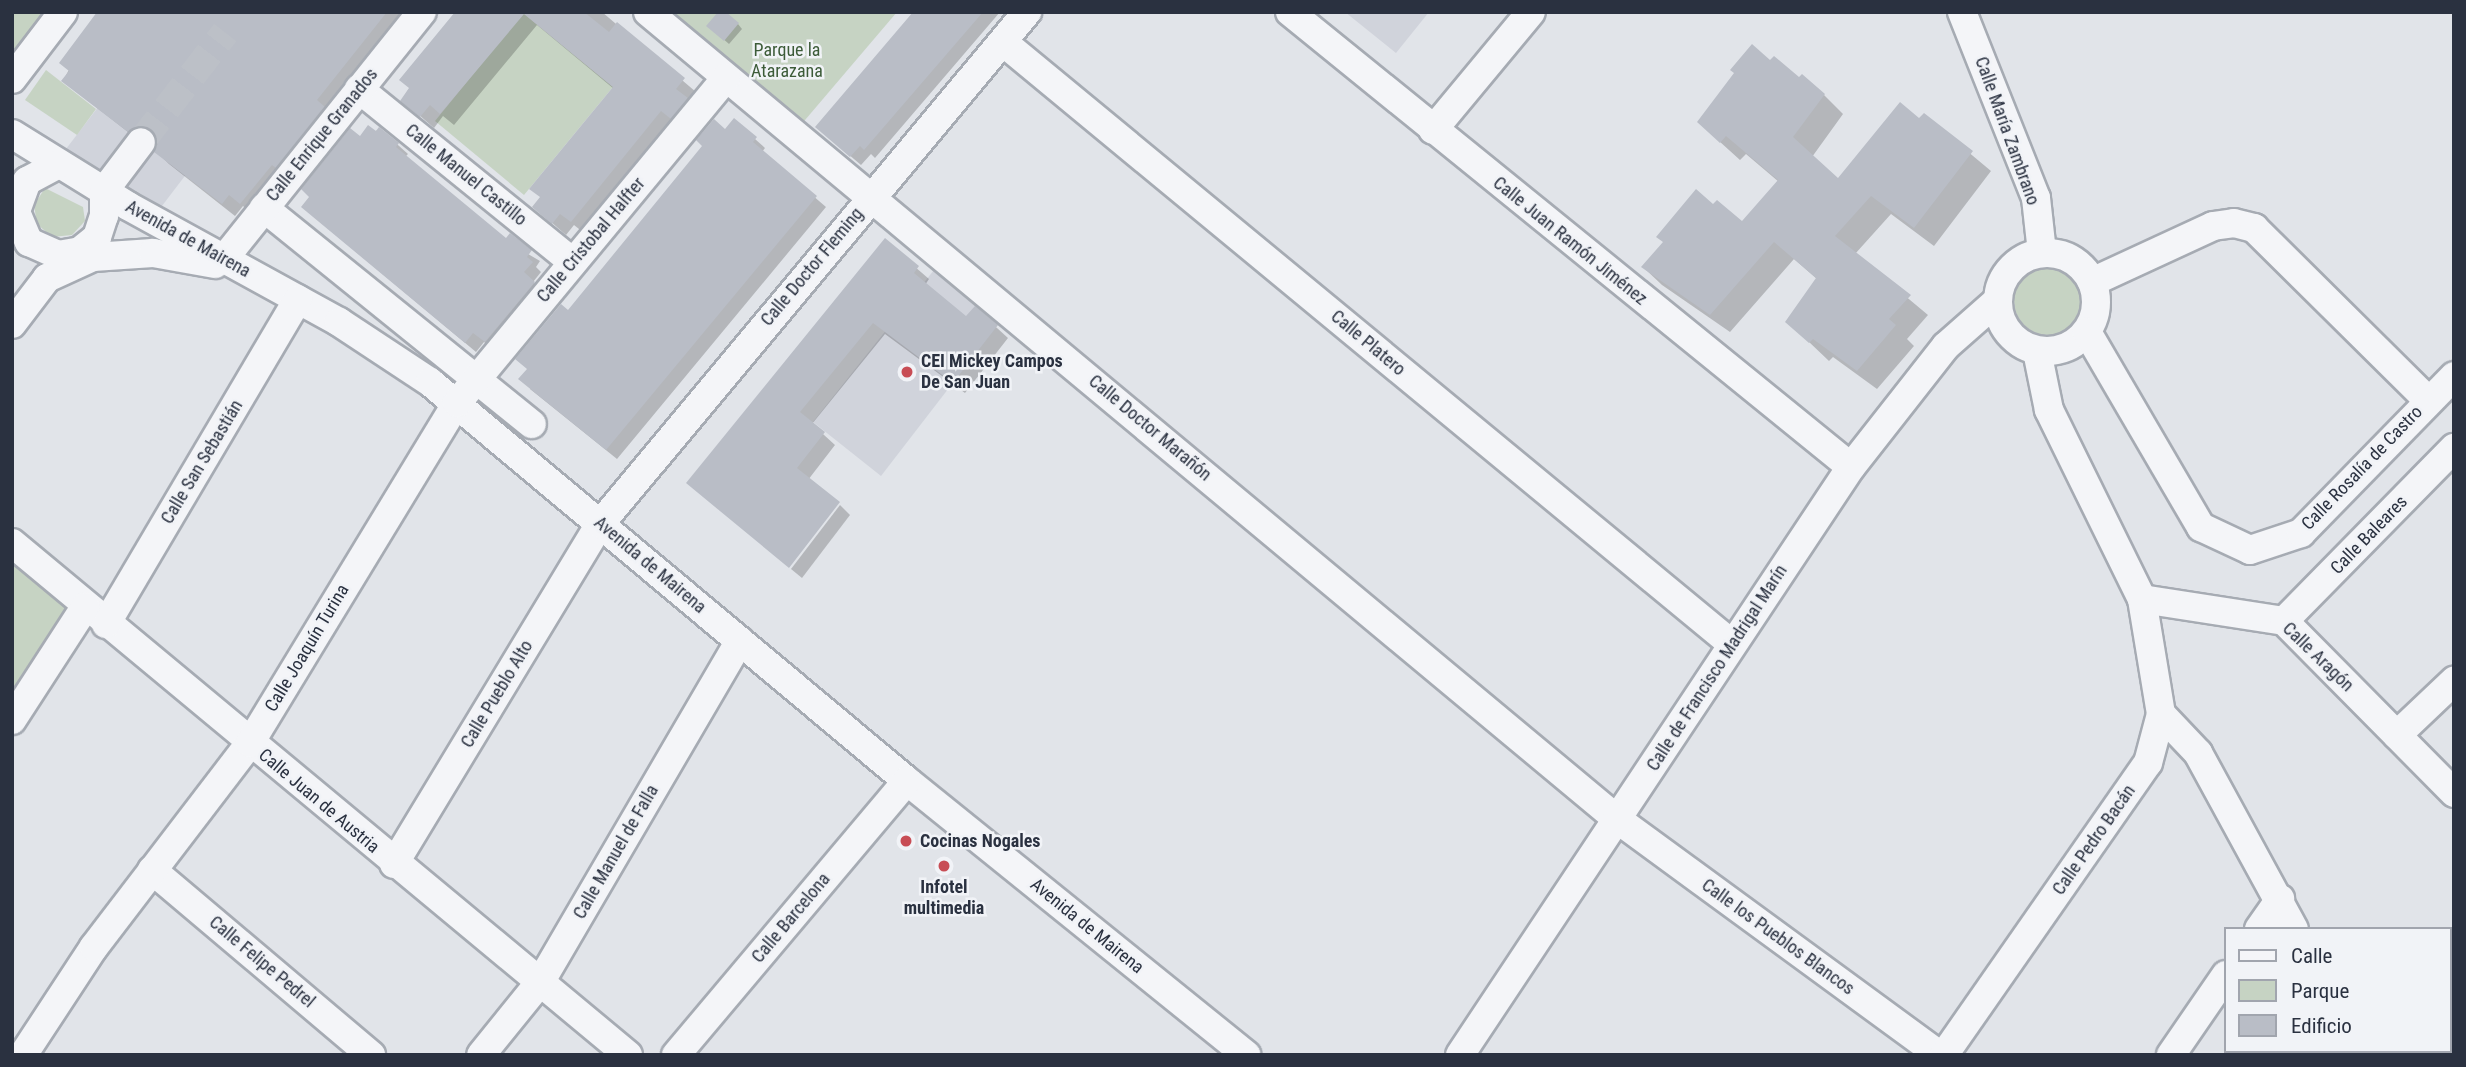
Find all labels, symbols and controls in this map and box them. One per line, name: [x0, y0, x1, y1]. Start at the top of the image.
park label: Parque la Atarazana: [751, 40, 823, 82]
street label: Calle María Zambrano: [1970, 54, 2044, 208]
street label: Calle Enrique Granados: [262, 64, 382, 206]
street label: Calle Manuel Castillo: [401, 119, 531, 231]
street label: Calle Juan Ramón Jiménez: [1489, 172, 1651, 310]
street label: Calle Cristobal Halfter: [532, 173, 650, 307]
street label: Avenida de Mairena: [122, 196, 254, 282]
street label: Calle Doctor Fleming: [756, 204, 868, 330]
street label: Calle Platero: [1326, 306, 1410, 380]
place label: CEI Mickey Campos De San Juan: [921, 351, 1063, 394]
marker: CEI Mickey Campos De San Juan: [899, 364, 915, 380]
street label: Calle Doctor Marañón: [1084, 370, 1216, 486]
street label: Calle San Sebastián: [156, 396, 248, 528]
street label: Calle Rosalía de Castro: [2297, 401, 2427, 535]
street label: Calle Baleares: [2326, 491, 2412, 579]
street label: Avenida de Mairena: [590, 512, 710, 618]
street label: Calle de Francisco Madrigal Marín: [1642, 561, 1792, 775]
street label: Calle Joaquín Turina: [260, 580, 354, 716]
street label: Calle Aragón: [2278, 618, 2358, 696]
street label: Calle Pueblo Alto: [456, 636, 538, 752]
street label: Calle Juan de Austria: [254, 744, 384, 858]
street label: Calle Manuel de Falla: [569, 781, 663, 923]
street label: Calle Pedro Bacán: [2048, 781, 2140, 899]
place label: Cocinas Nogales: [920, 830, 1041, 852]
marker: Cocinas Nogales: [898, 833, 914, 849]
marker: Infotel multimedia: [936, 858, 952, 874]
street label: Calle Barcelona: [747, 869, 835, 967]
street label: Avenida de Mairena: [1026, 874, 1148, 978]
street label: Calle los Pueblos Blancos: [1697, 874, 1859, 1000]
place label: Infotel multimedia: [904, 877, 984, 920]
street label: Calle Felipe Pedrel: [205, 911, 319, 1013]
legend: [2224, 927, 2452, 1053]
text: Calle: [2291, 944, 2332, 968]
text: Parque: [2291, 979, 2349, 1003]
text: Edificio: [2291, 1014, 2352, 1038]

